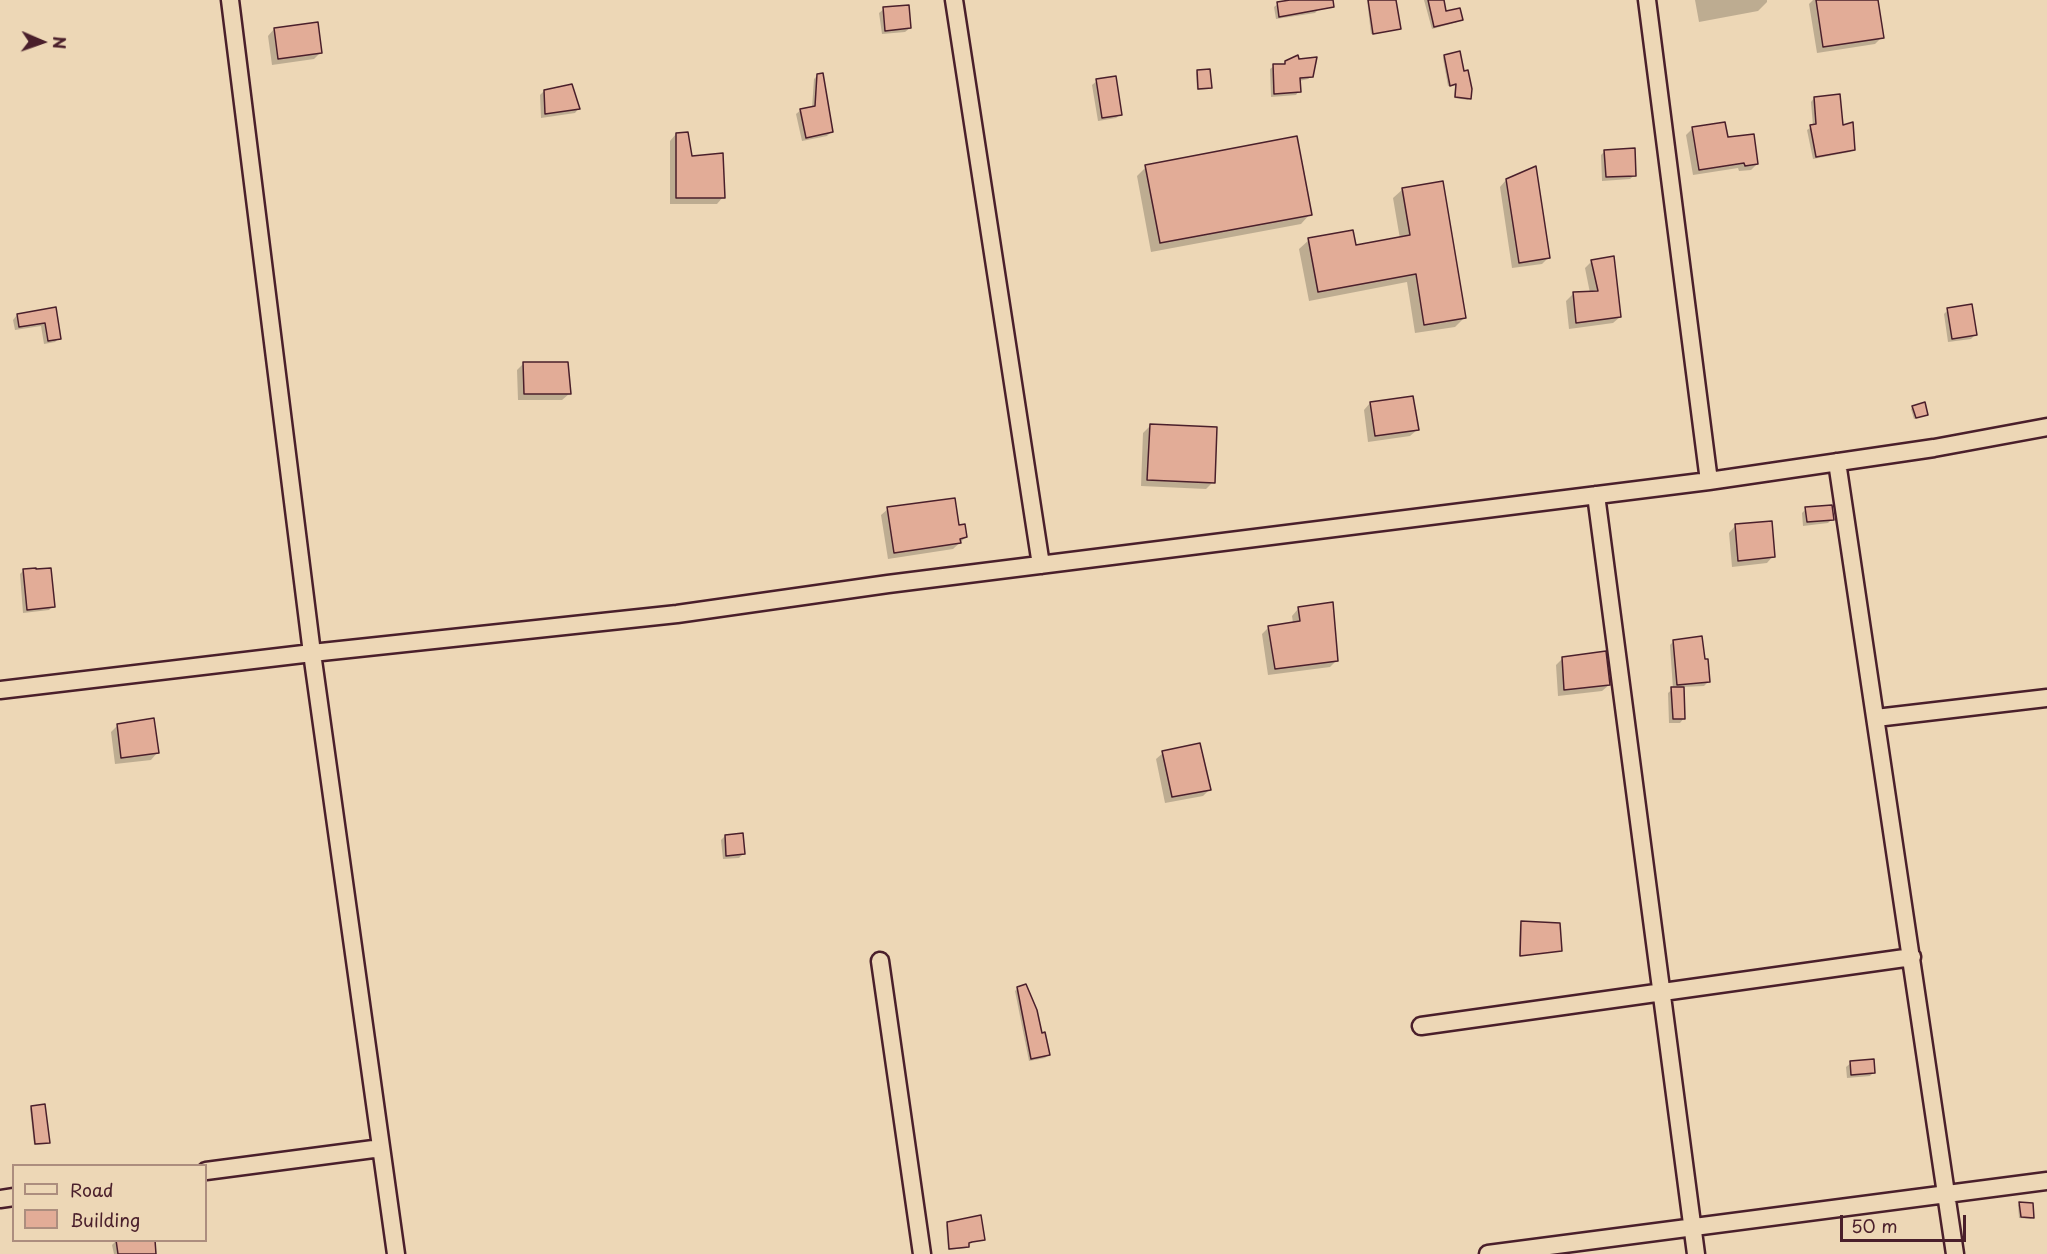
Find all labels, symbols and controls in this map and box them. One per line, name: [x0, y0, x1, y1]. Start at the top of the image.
north arrow: [12, 12, 72, 72]
text: N: [48, 36, 72, 49]
legend: [12, 1164, 207, 1242]
text: Road: [70, 1176, 114, 1203]
scale bar: [1843, 1203, 1969, 1241]
text: Building: [70, 1206, 140, 1233]
text: 50 m: [1851, 1212, 1898, 1239]

